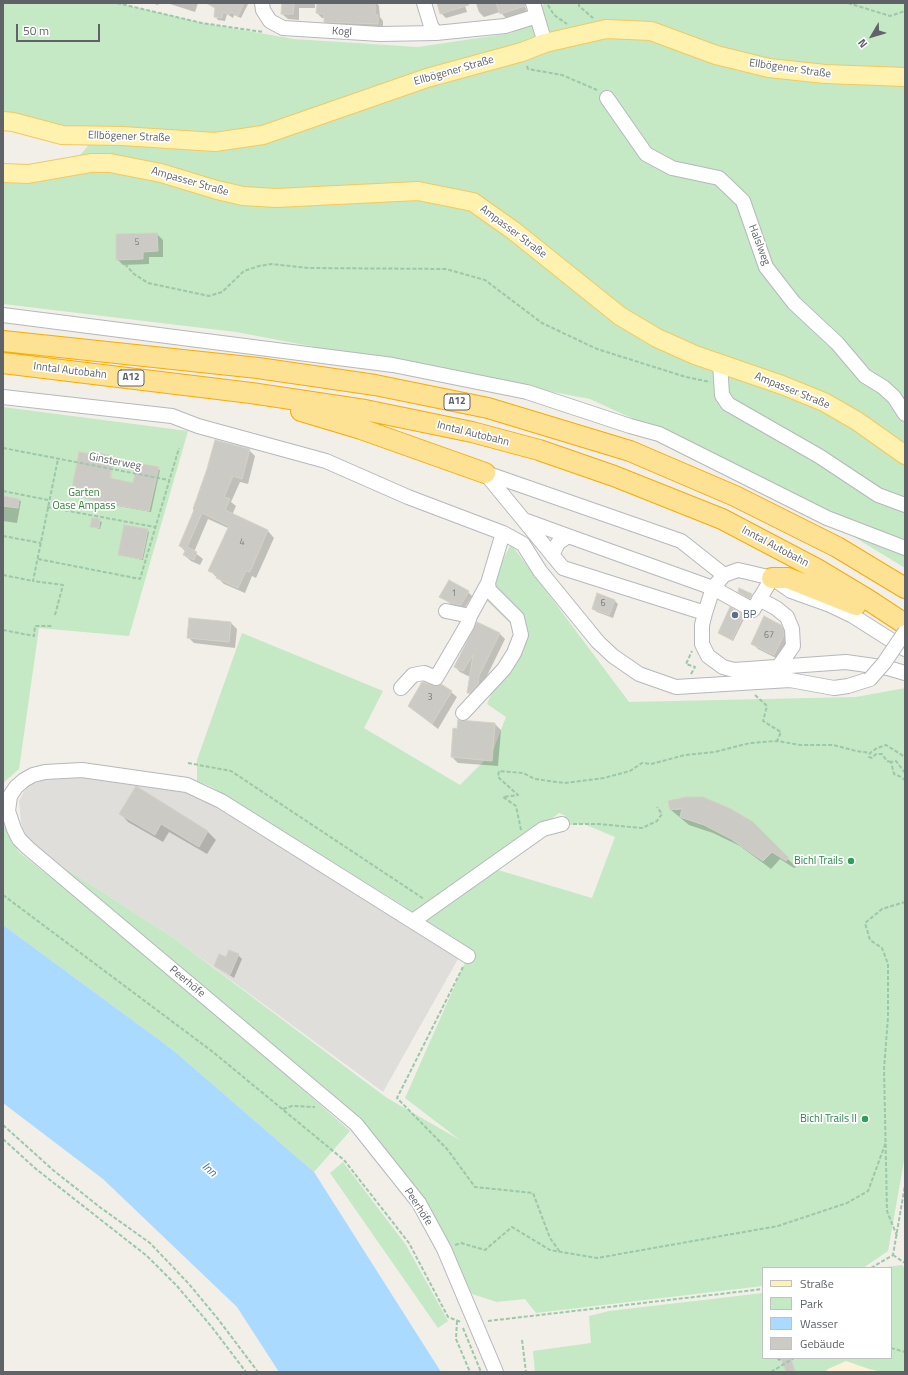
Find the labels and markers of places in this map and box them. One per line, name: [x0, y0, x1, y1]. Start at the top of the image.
place label: BP: [743, 608, 756, 622]
marker: BP: [730, 610, 740, 620]
place label: Bichl Trails: [794, 854, 843, 868]
marker: Bichl Trails: [846, 856, 856, 866]
place label: Bichl Trails II: [800, 1112, 857, 1126]
marker: Bichl Trails II: [860, 1114, 870, 1124]

